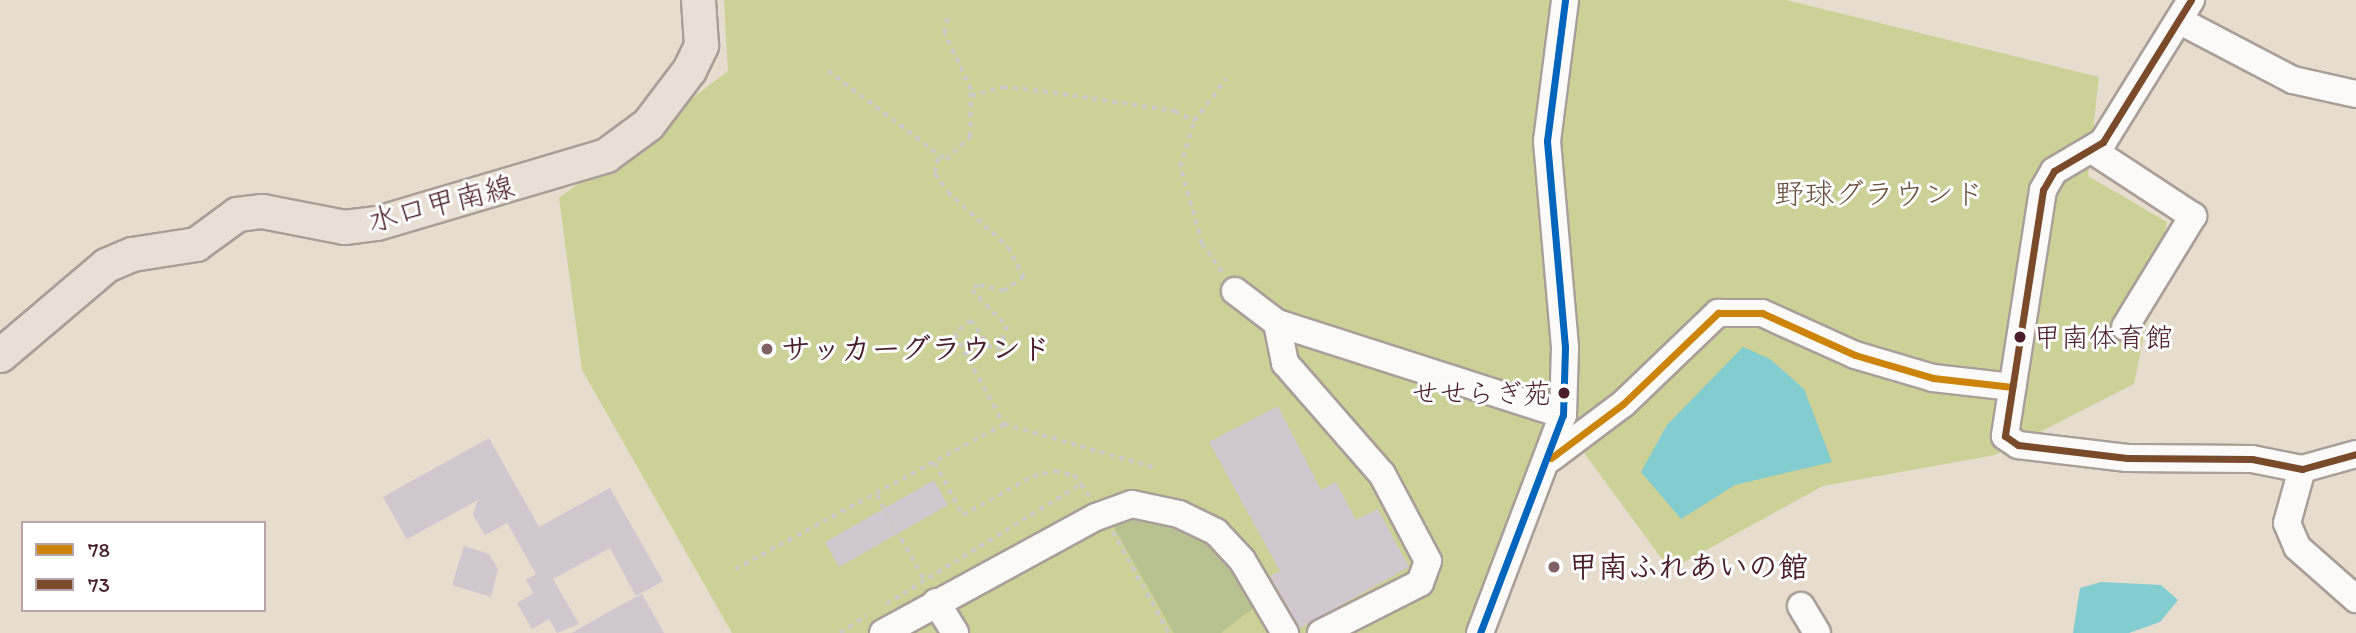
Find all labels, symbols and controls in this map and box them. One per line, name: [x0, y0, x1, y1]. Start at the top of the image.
street label: 水口甲南線: [364, 168, 518, 240]
park label: 野球グラウンド: [1774, 176, 1984, 212]
place label: 甲南体育館: [2033, 320, 2173, 354]
marker: 甲南体育館: [2013, 330, 2027, 344]
place label: サッカーグラウンド: [781, 331, 1051, 367]
marker: サッカーグラウンド: [759, 341, 775, 357]
place label: せせらぎ苑: [1411, 376, 1551, 410]
marker: せせらぎ苑: [1557, 386, 1571, 400]
legend: [21, 521, 266, 612]
text: 78: [88, 537, 110, 562]
place label: 甲南ふれあいの館: [1568, 549, 1808, 585]
marker: 甲南ふれあいの館: [1546, 559, 1562, 575]
text: 73: [88, 572, 110, 597]

